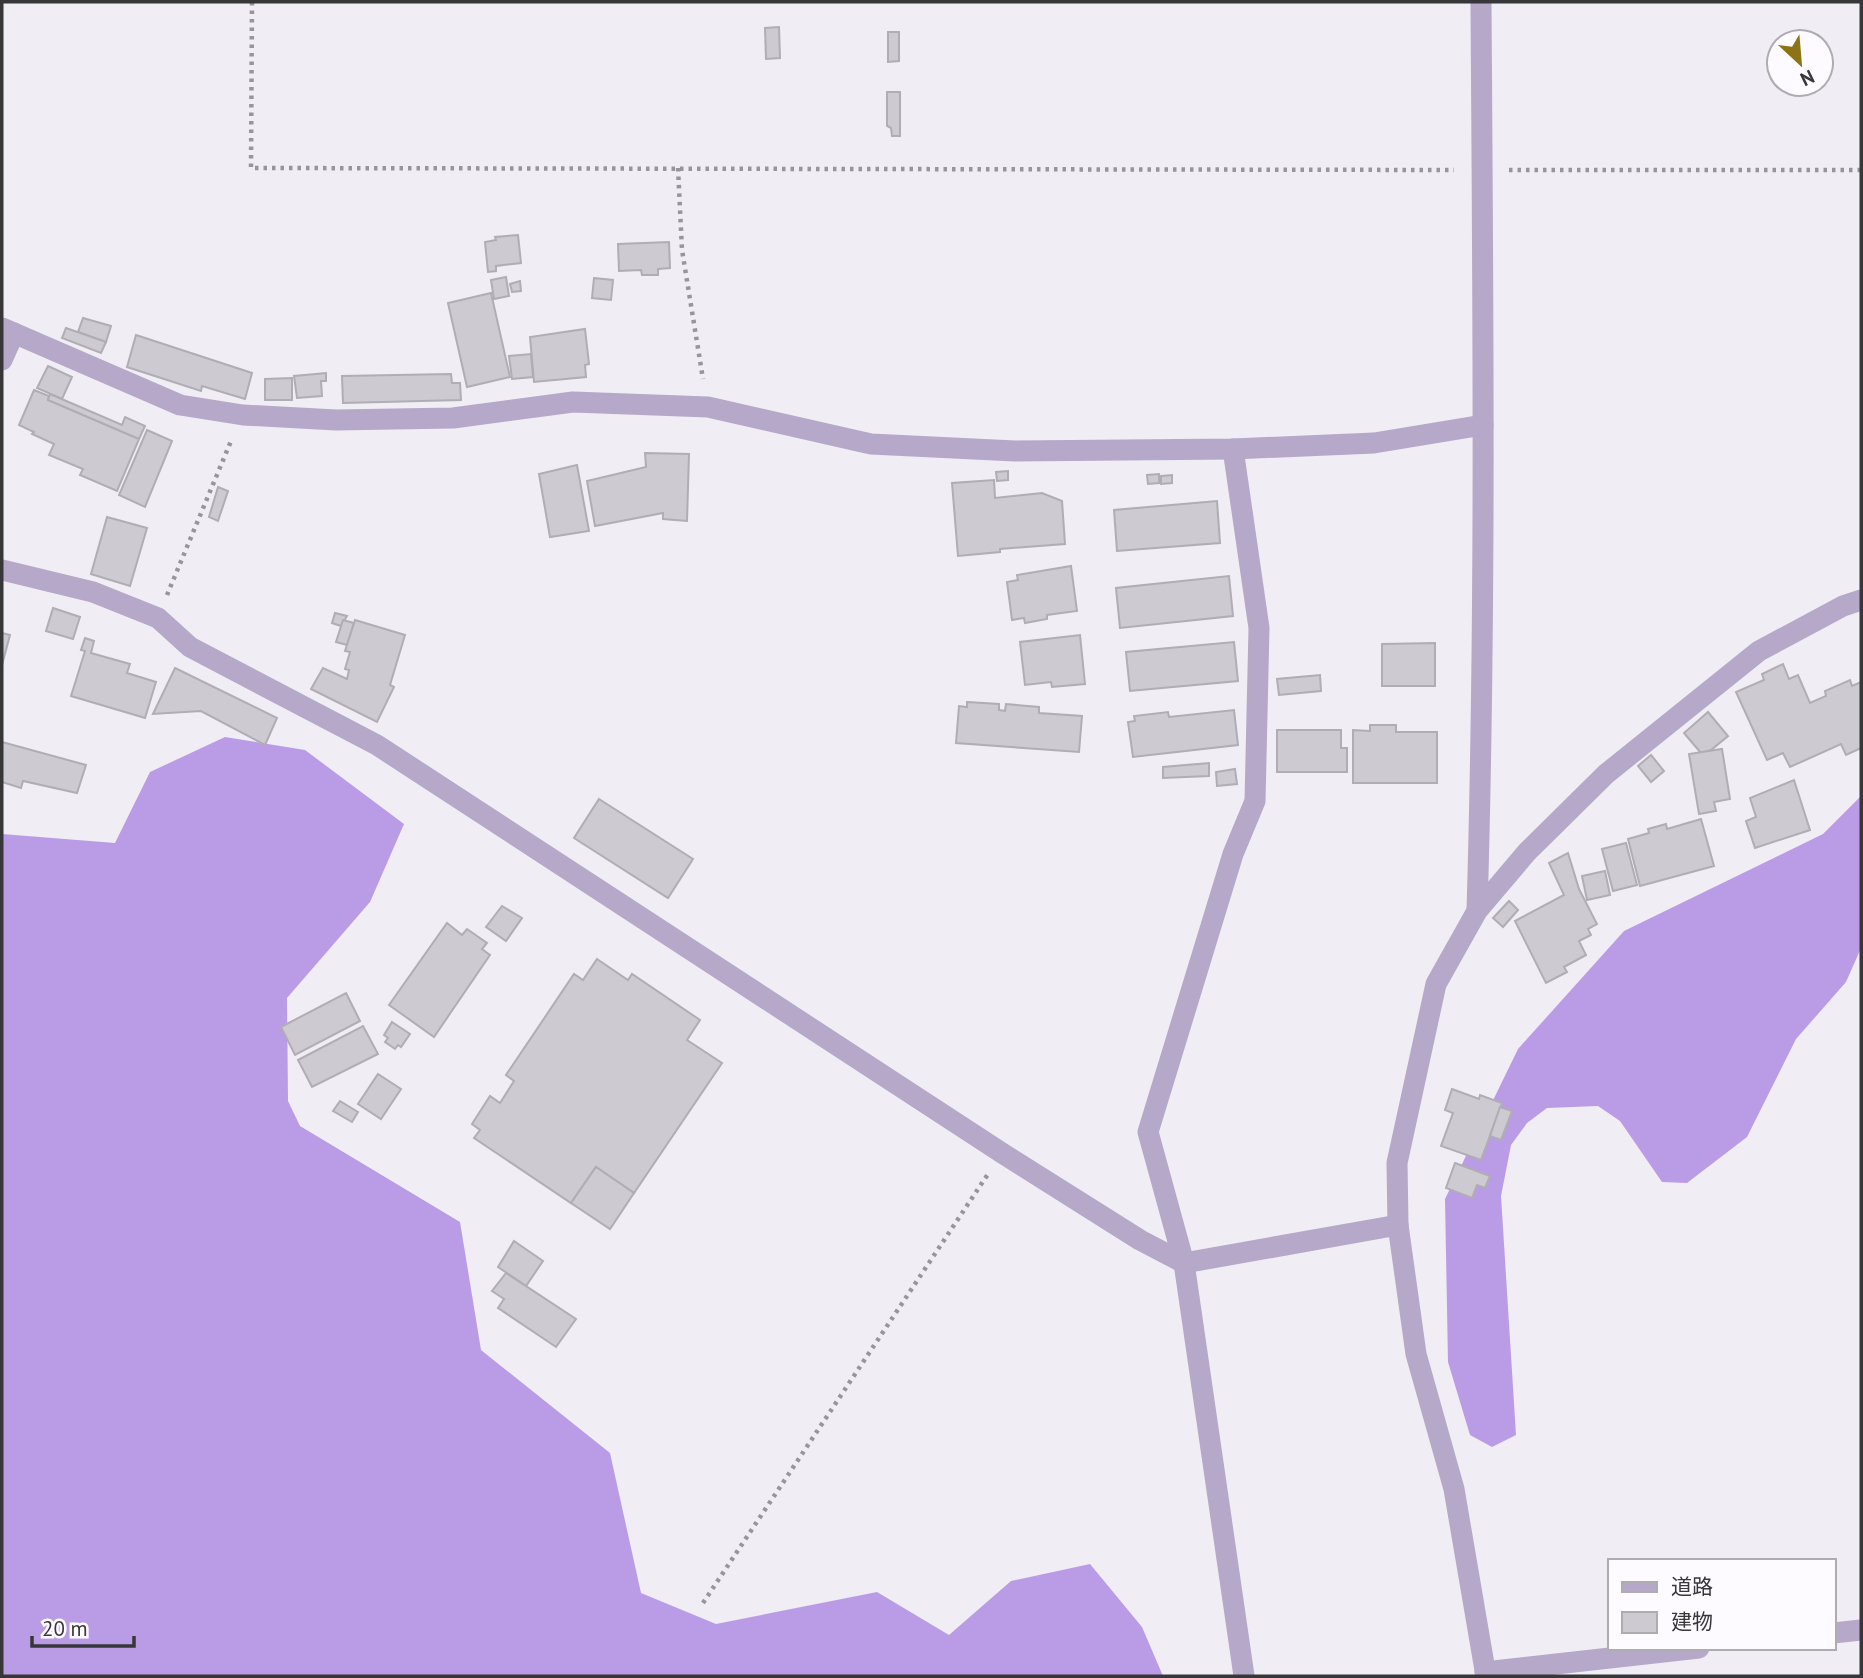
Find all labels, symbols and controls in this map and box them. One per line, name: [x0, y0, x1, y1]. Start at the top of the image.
north arrow: [1765, 28, 1835, 98]
text: N: [1797, 65, 1818, 92]
legend: [1608, 1559, 1835, 1650]
text: 道路: [1671, 1573, 1713, 1600]
scale bar: [32, 1604, 133, 1648]
text: 建物: [1671, 1608, 1713, 1635]
text: 20 m: [42, 1615, 88, 1642]

